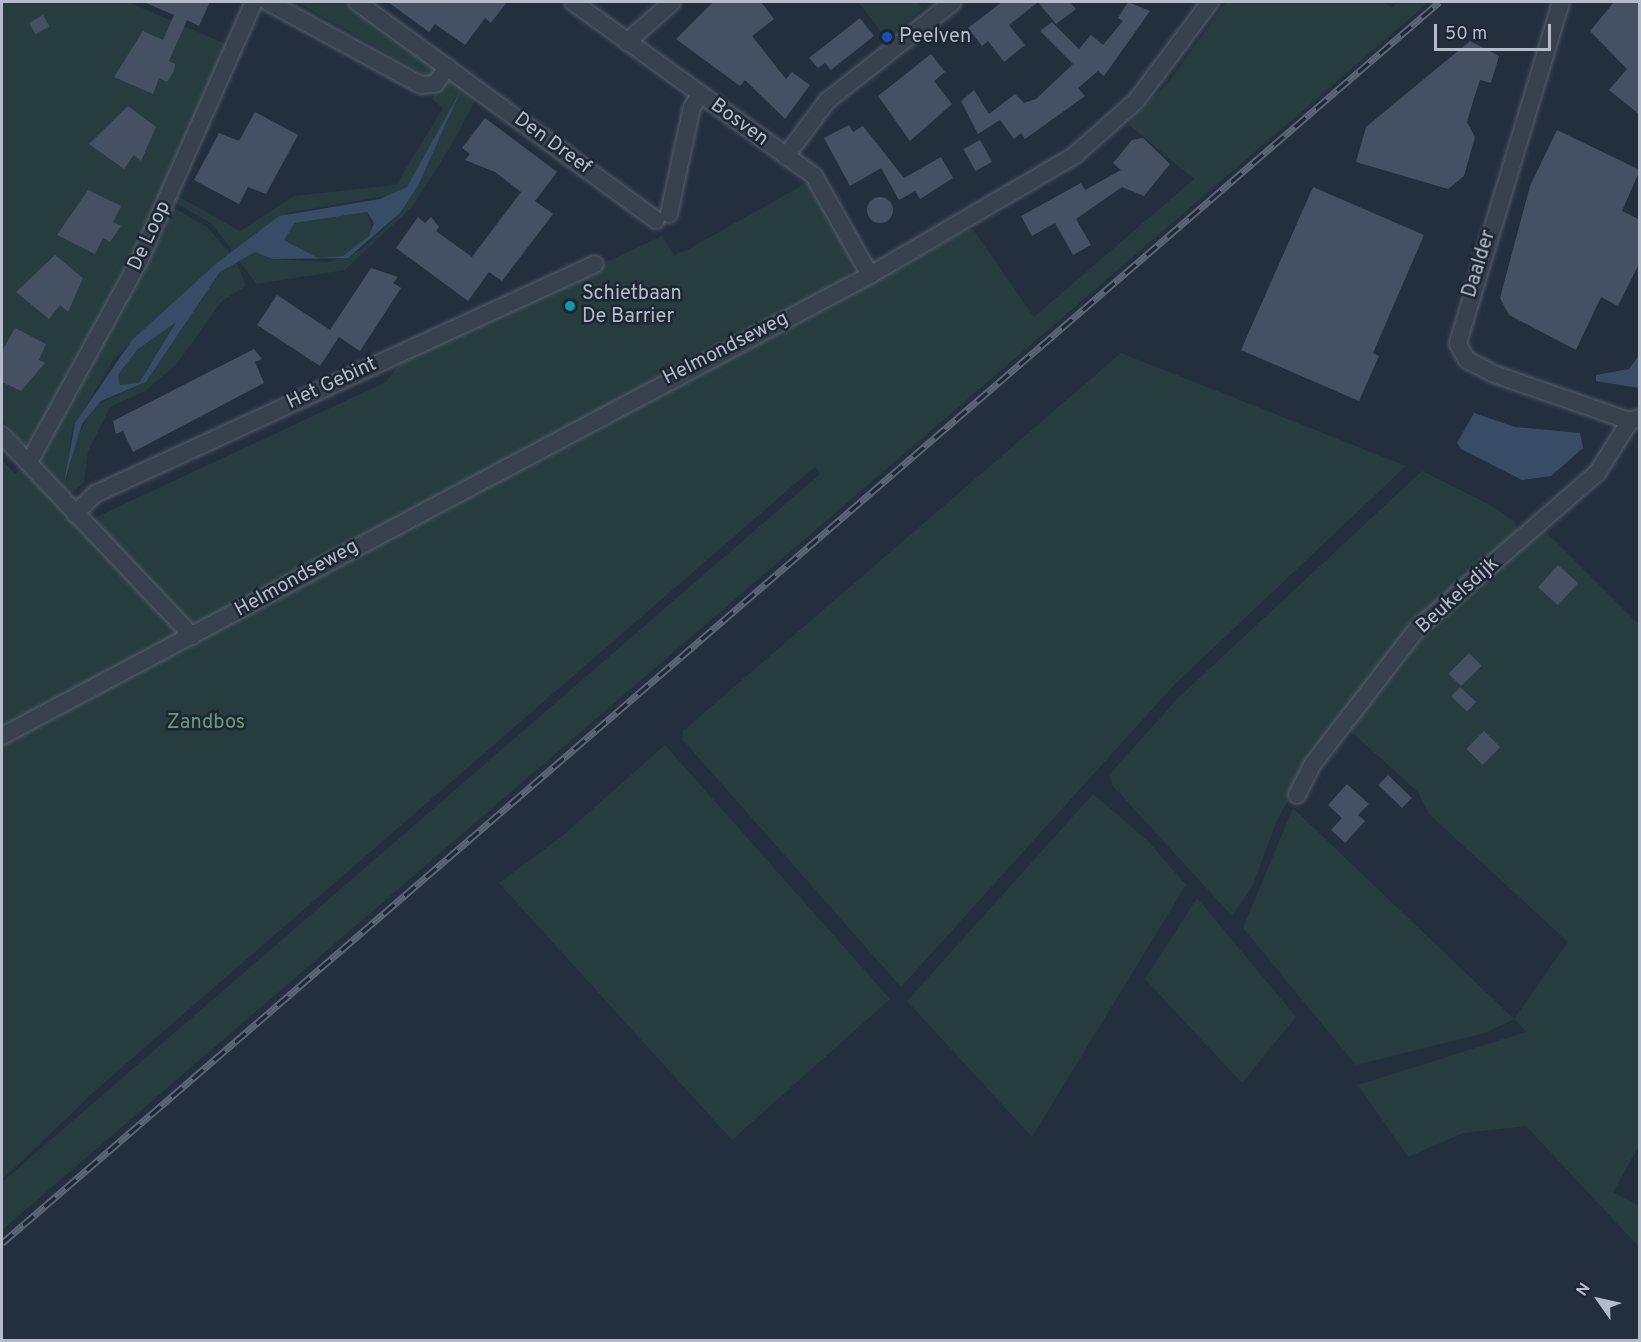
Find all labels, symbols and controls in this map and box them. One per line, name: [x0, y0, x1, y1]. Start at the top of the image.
scale bar: [1437, 12, 1554, 50]
text: 50 m: [1445, 23, 1487, 46]
place label: Peelven: [899, 25, 971, 49]
marker: Peelven: [880, 30, 894, 44]
street label: Bosven: [705, 94, 773, 152]
street label: Den Dreef: [509, 108, 595, 180]
street label: De Loop: [124, 197, 176, 275]
street label: Daalder: [1458, 227, 1502, 301]
place label: Schietbaan De Barrier: [582, 282, 682, 329]
marker: Schietbaan De Barrier: [563, 299, 577, 313]
street label: Helmondseweg: [659, 307, 793, 391]
street label: Het Gebint: [283, 353, 381, 415]
street label: Helmondseweg: [231, 535, 363, 623]
street label: Beukelsdijk: [1412, 553, 1504, 639]
park label: Zandbos: [167, 711, 245, 735]
north arrow: [1569, 1270, 1629, 1330]
text: N: [1573, 1280, 1596, 1300]

